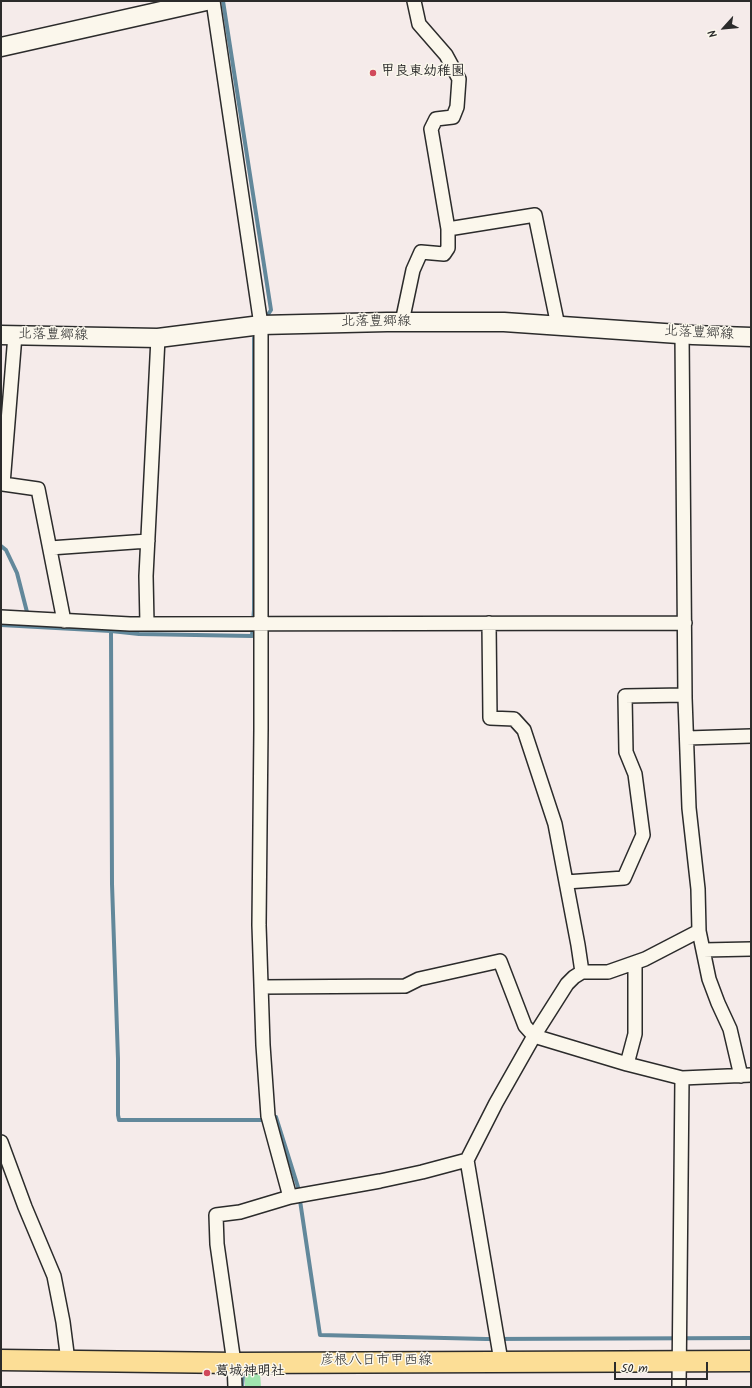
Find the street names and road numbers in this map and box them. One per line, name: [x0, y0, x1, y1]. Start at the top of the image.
street label: 北落豊郷線: [341, 315, 411, 331]
street label: 北落豊郷線: [664, 324, 734, 344]
street label: 北落豊郷線: [18, 327, 88, 345]
street label: 彦根八日市甲西線: [320, 1354, 432, 1370]

